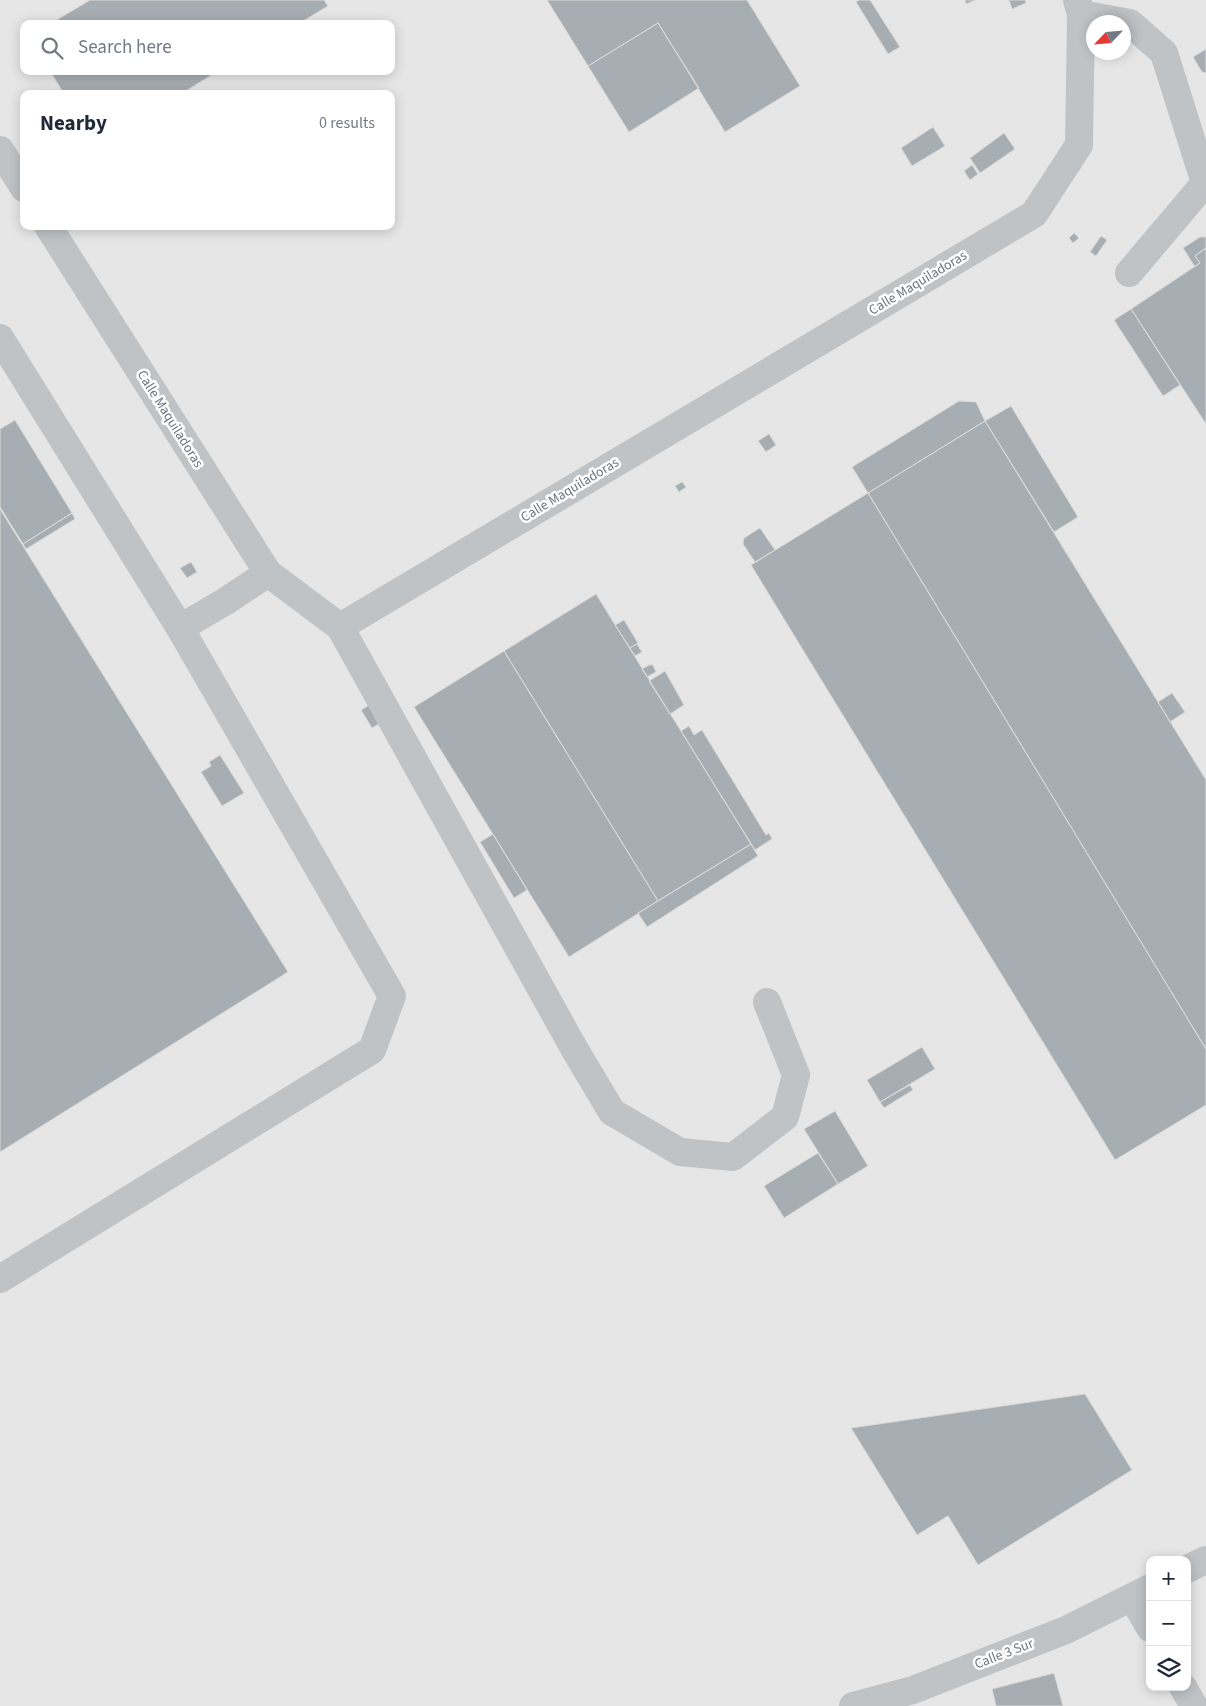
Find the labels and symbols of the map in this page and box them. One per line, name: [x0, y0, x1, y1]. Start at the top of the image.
north arrow: [1086, 15, 1131, 60]
street label: Calle Maquiladoras: [865, 246, 971, 320]
street label: Calle Maquiladoras: [132, 366, 208, 472]
street label: Calle Maquiladoras: [517, 453, 623, 527]
street label: Calle 3 Sur: [972, 1634, 1036, 1674]

